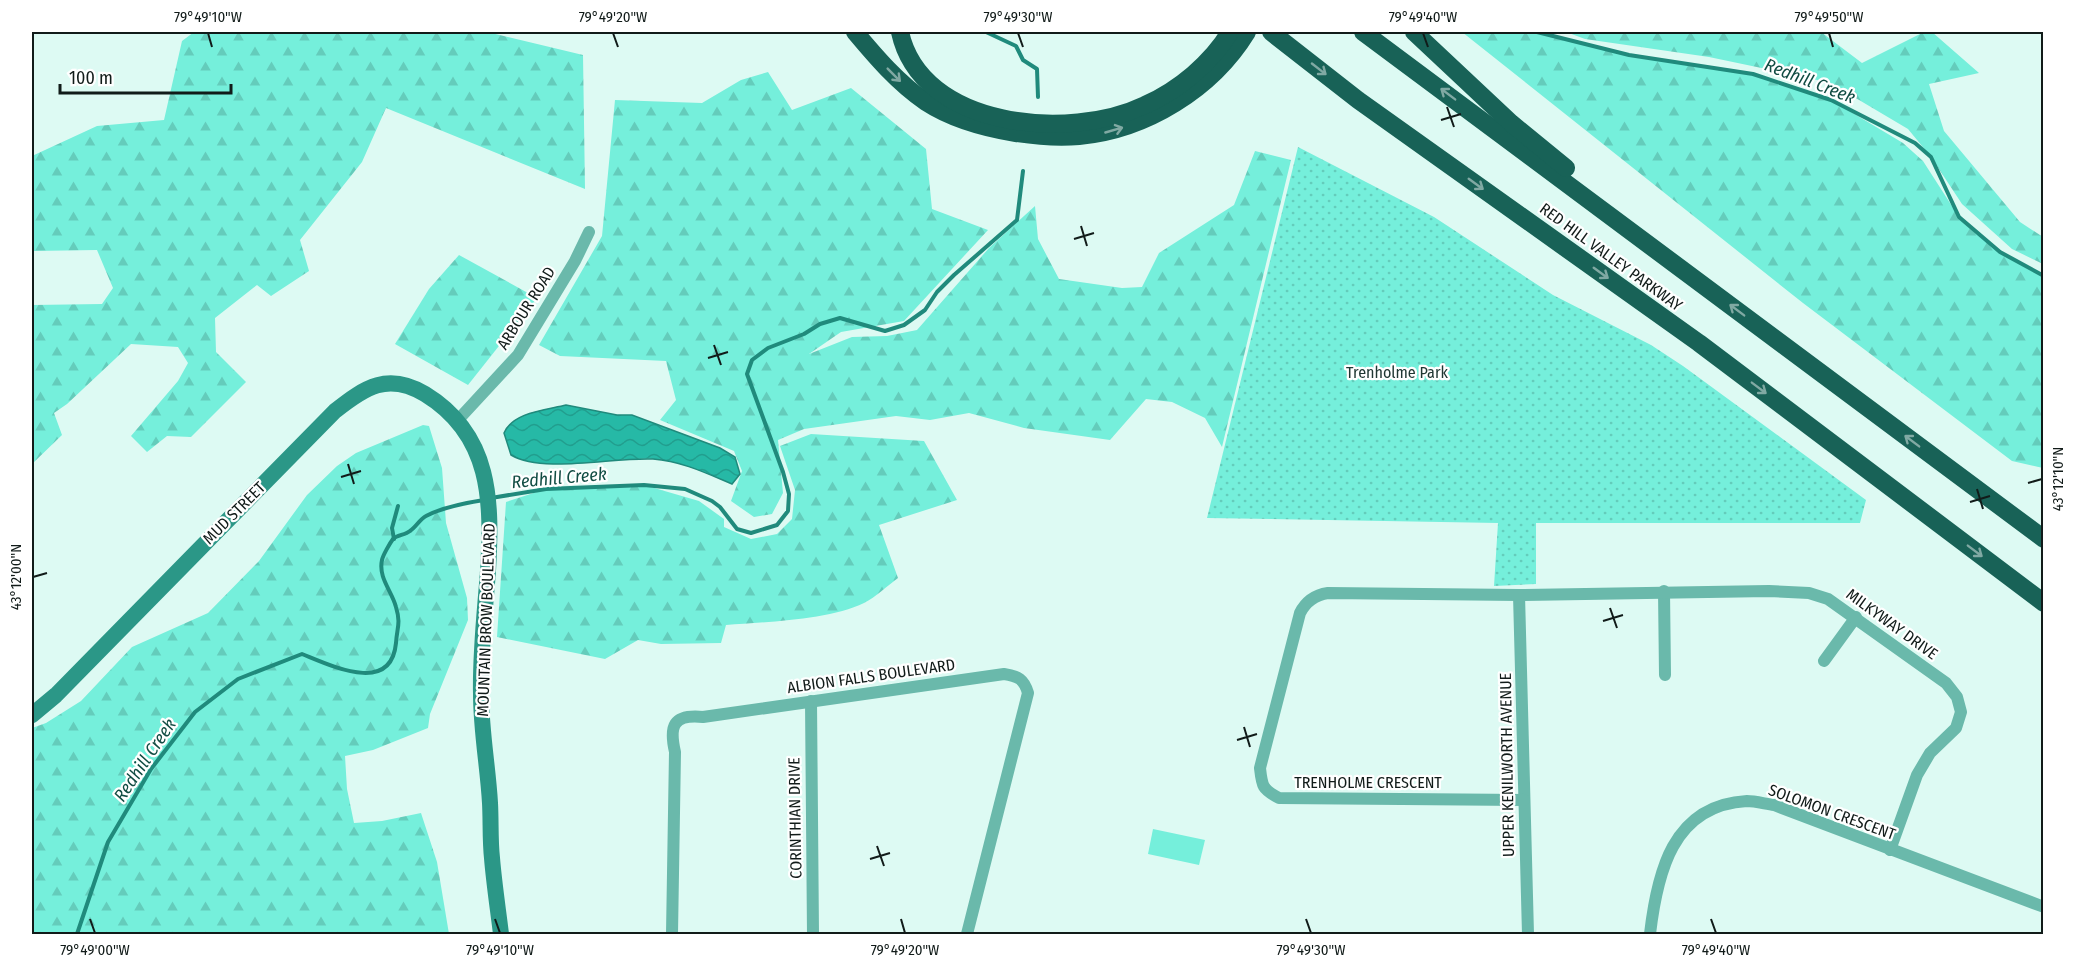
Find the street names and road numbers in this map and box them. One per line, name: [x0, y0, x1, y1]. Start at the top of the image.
street label: RED HILL VALLEY PARKWAY: [1536, 199, 1686, 315]
street label: ARBOUR ROAD: [493, 263, 559, 353]
street label: MUD STREET: [199, 478, 269, 548]
street label: MOUNTAIN BROW BOULEVARD: [473, 523, 499, 717]
street label: MILKYWAY DRIVE: [1843, 584, 1941, 664]
street label: ALBION FALLS BOULEVARD: [786, 655, 956, 697]
street label: UPPER KENILWORTH AVENUE: [1496, 673, 1518, 857]
street label: CORINTHIAN DRIVE: [784, 757, 806, 879]
street label: TRENHOLME CRESCENT: [1294, 773, 1442, 792]
street label: SOLOMON CRESCENT: [1766, 780, 1899, 844]

